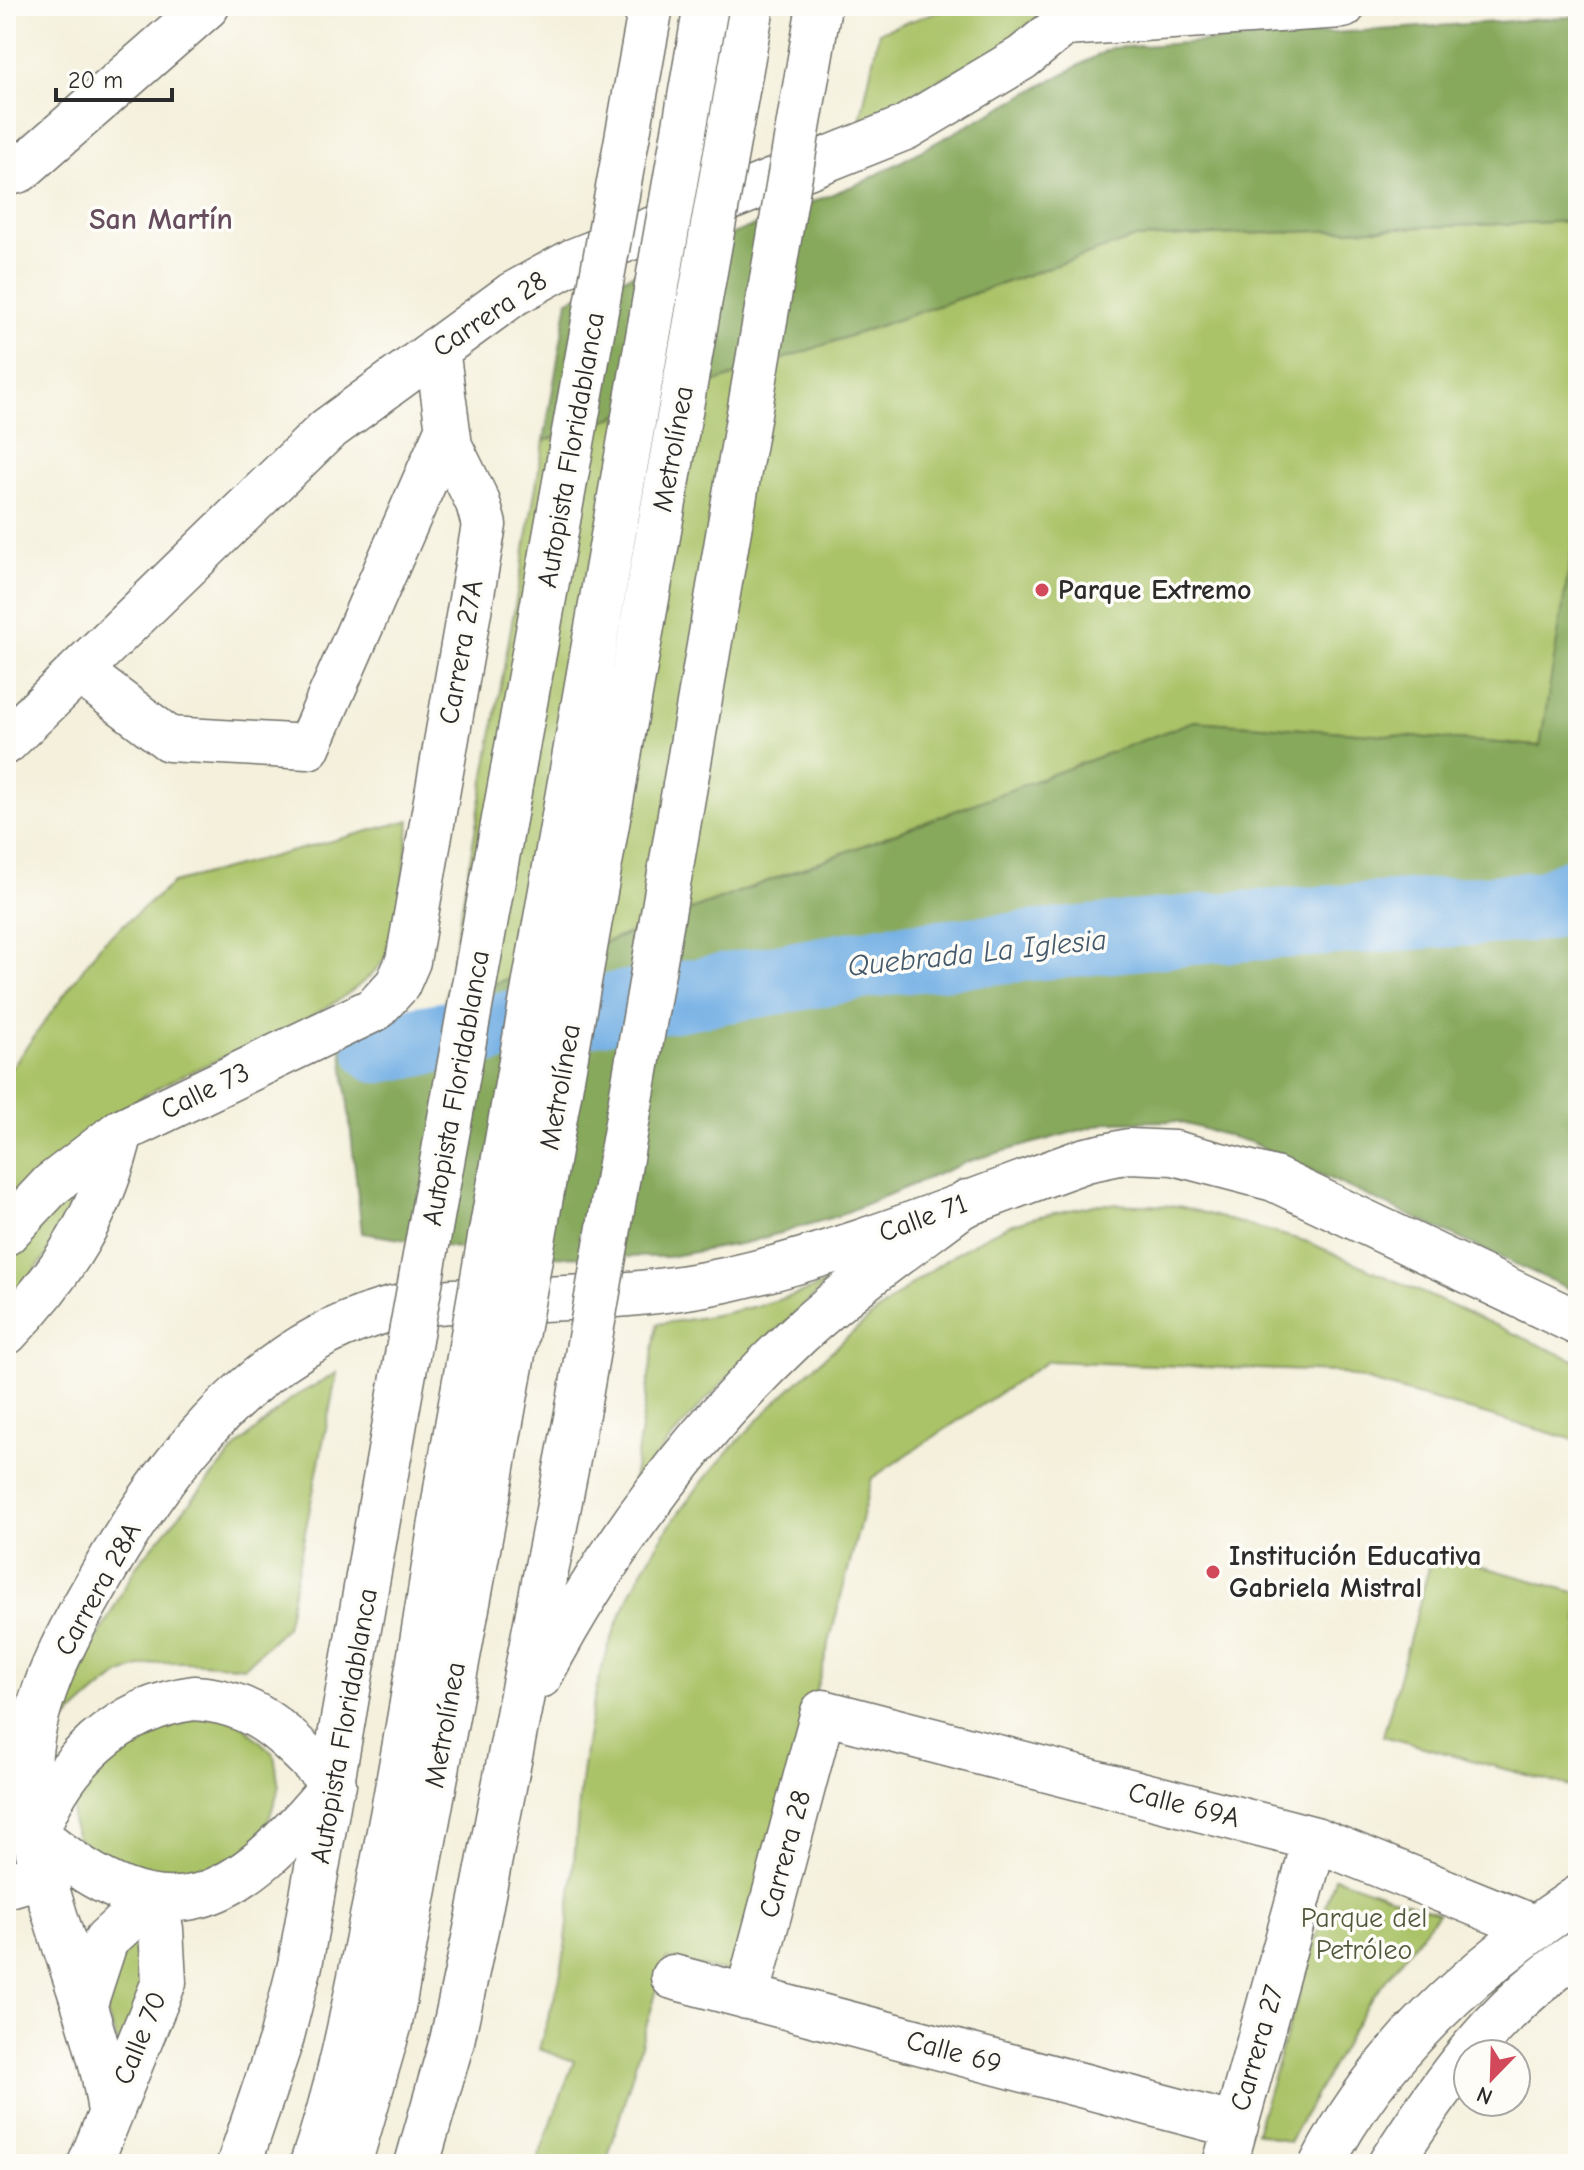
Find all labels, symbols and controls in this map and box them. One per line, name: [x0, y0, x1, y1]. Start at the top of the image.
scale bar: [56, 52, 172, 102]
text: 20 m: [68, 66, 123, 94]
district label: San Martín: [89, 202, 233, 237]
street label: Carrera 28: [427, 264, 553, 364]
street label: Autopista Floridablanca: [531, 310, 611, 590]
street label: Metrolínea: [646, 383, 700, 515]
place label: Parque Extremo: [1058, 574, 1252, 606]
street label: Carrera 27A: [433, 577, 489, 727]
marker: Parque Extremo: [1033, 581, 1051, 599]
water label: Quebrada La Iglesia: [846, 922, 1108, 984]
street label: Autopista Floridablanca: [416, 948, 496, 1228]
street label: Metrolínea: [533, 1021, 587, 1153]
street label: Calle 73: [155, 1056, 255, 1126]
street label: Calle 71: [874, 1187, 972, 1249]
street label: Carrera 28A: [48, 1517, 148, 1661]
place label: Institución Educativa Gabriela Mistral: [1229, 1540, 1481, 1604]
marker: Institución Educativa Gabriela Mistral: [1204, 1563, 1222, 1581]
street label: Autopista Floridablanca: [304, 1586, 384, 1866]
street label: Metrolínea: [418, 1659, 472, 1791]
street label: Calle 69A: [1125, 1776, 1243, 1834]
street label: Carrera 28: [753, 1787, 817, 1921]
park label: Parque del Petróleo: [1301, 1902, 1427, 1966]
street label: Carrera 27: [1224, 1981, 1290, 2115]
street label: Calle 70: [107, 1987, 173, 2089]
street label: Calle 69: [903, 2024, 1005, 2080]
north arrow: [1452, 2038, 1532, 2118]
text: N: [1473, 2081, 1496, 2110]

